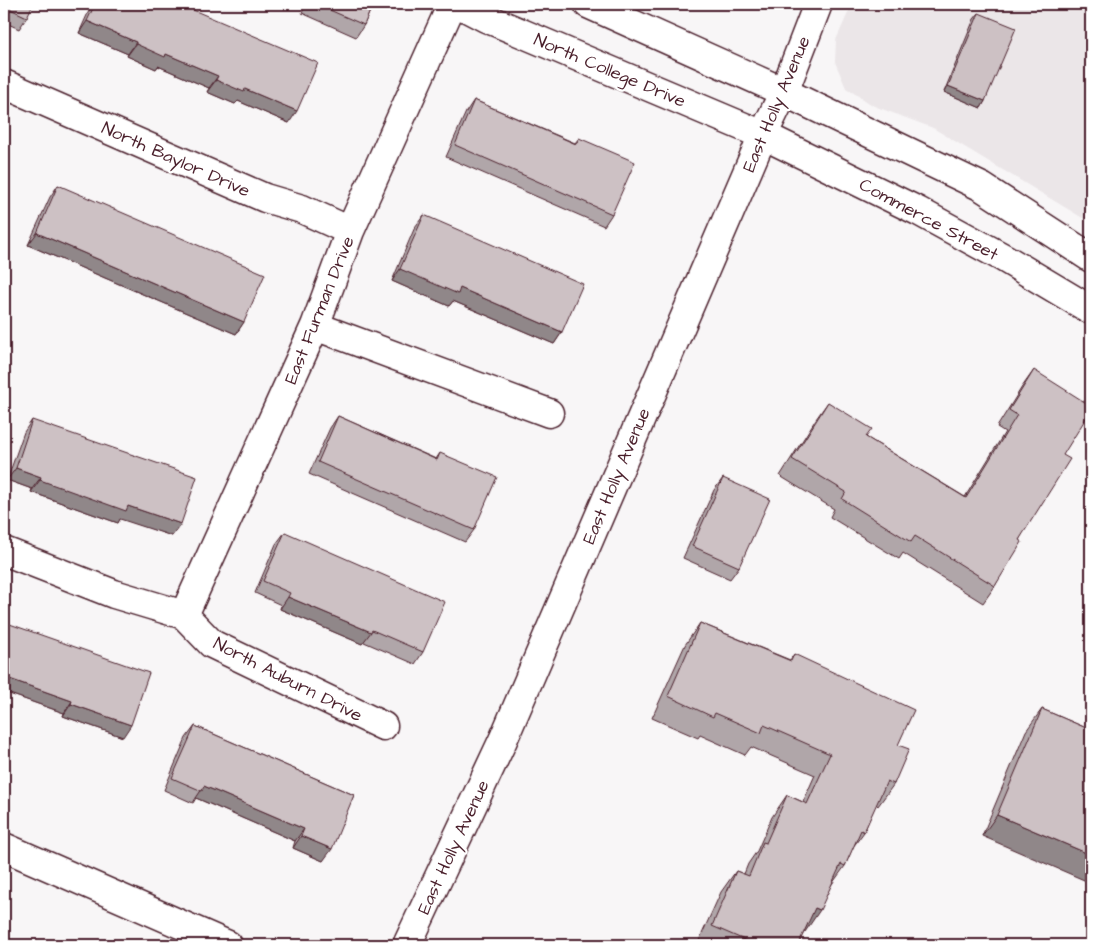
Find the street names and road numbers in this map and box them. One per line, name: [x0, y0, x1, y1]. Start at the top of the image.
street label: North College Drive: [530, 27, 690, 115]
street label: East Holly Avenue: [737, 32, 817, 176]
street label: North Baylor Drive: [97, 115, 254, 204]
street label: Commerce Street: [855, 172, 1003, 267]
street label: East Furman Drive: [278, 232, 361, 388]
street label: East Holly Avenue: [577, 404, 657, 548]
street label: North Auburn Drive: [209, 631, 367, 728]
street label: East Holly Avenue: [411, 776, 497, 919]

